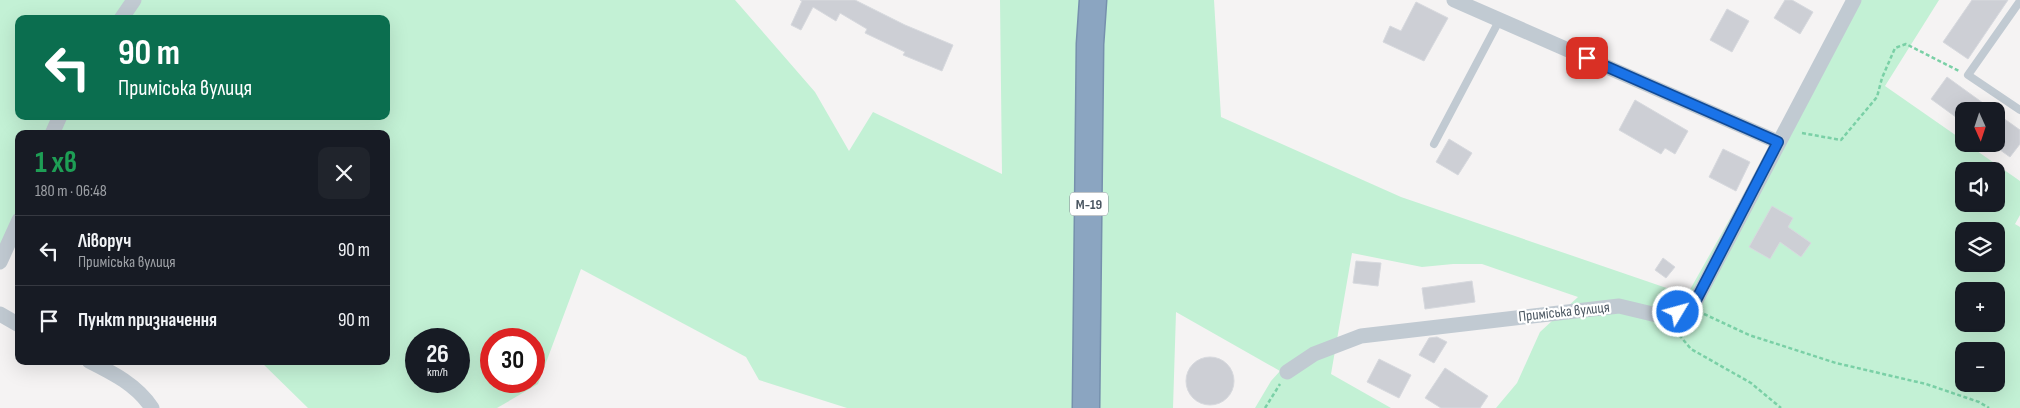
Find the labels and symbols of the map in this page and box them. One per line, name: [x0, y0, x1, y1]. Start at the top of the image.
pin: [1566, 37, 1608, 79]
north arrow: [1955, 102, 2005, 152]
road number: М-19: [1070, 192, 1108, 215]
position arrow: [1651, 285, 1703, 337]
street label: Приміська вулиця: [1517, 298, 1611, 326]
speed limit sign: 30: [480, 328, 545, 393]

